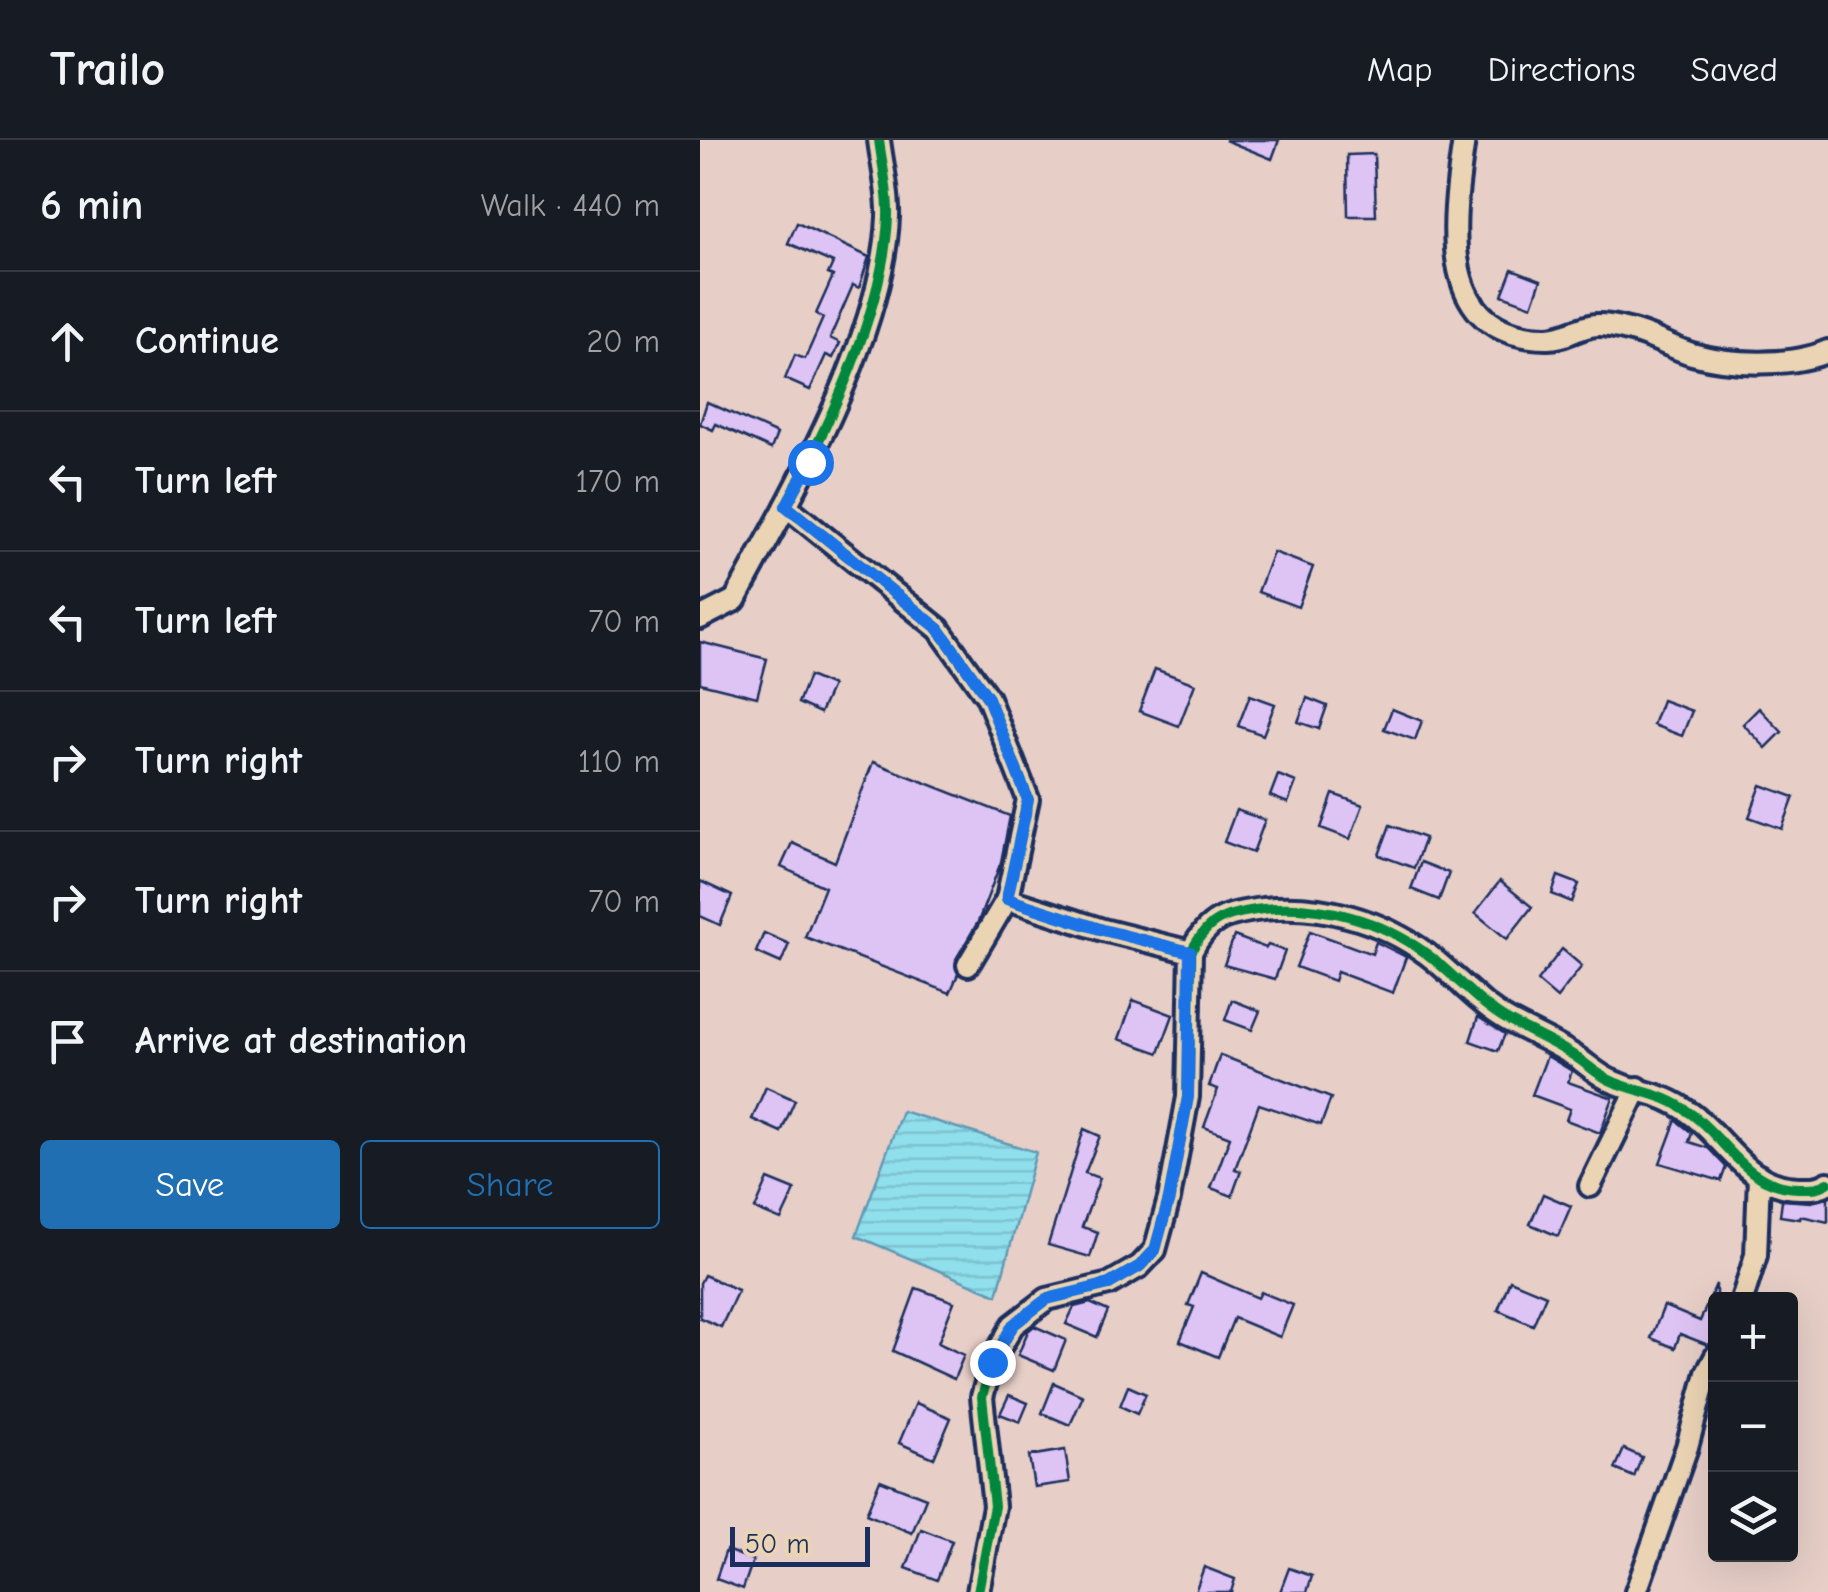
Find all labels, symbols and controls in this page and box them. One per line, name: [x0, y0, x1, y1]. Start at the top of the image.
text: Trailo: [50, 42, 165, 97]
text: Map: [1367, 49, 1433, 90]
text: Directions: [1488, 49, 1636, 90]
text: Saved: [1691, 49, 1778, 90]
text: 6 min: [40, 181, 143, 230]
text: Walk · 440 m: [481, 187, 660, 224]
icon: ahead: [40, 314, 95, 369]
text: Continue: [135, 319, 279, 363]
text: 20 m: [587, 323, 660, 360]
route start: [788, 440, 834, 486]
icon: left: [40, 454, 95, 509]
text: Turn left: [135, 459, 276, 503]
text: 170 m: [576, 463, 660, 500]
icon: left: [40, 594, 95, 649]
text: Turn left: [135, 599, 276, 643]
text: 70 m: [588, 603, 660, 640]
icon: right: [40, 734, 95, 789]
text: Turn right: [135, 739, 302, 783]
text: 110 m: [578, 743, 660, 780]
icon: right: [40, 874, 95, 929]
text: Turn right: [135, 879, 302, 923]
text: 70 m: [588, 883, 660, 920]
icon: arrive: [40, 1014, 95, 1069]
text: Arrive at destination: [135, 1019, 467, 1063]
button: Save: [40, 1140, 340, 1229]
button: Share: [360, 1140, 660, 1229]
map controls: [1708, 1292, 1798, 1562]
button: +: [1708, 1292, 1798, 1382]
route end: [970, 1340, 1016, 1386]
button: −: [1708, 1382, 1798, 1472]
button: layers: [1708, 1472, 1798, 1562]
scale bar: [730, 1522, 870, 1566]
text: 50 m: [745, 1528, 810, 1560]

